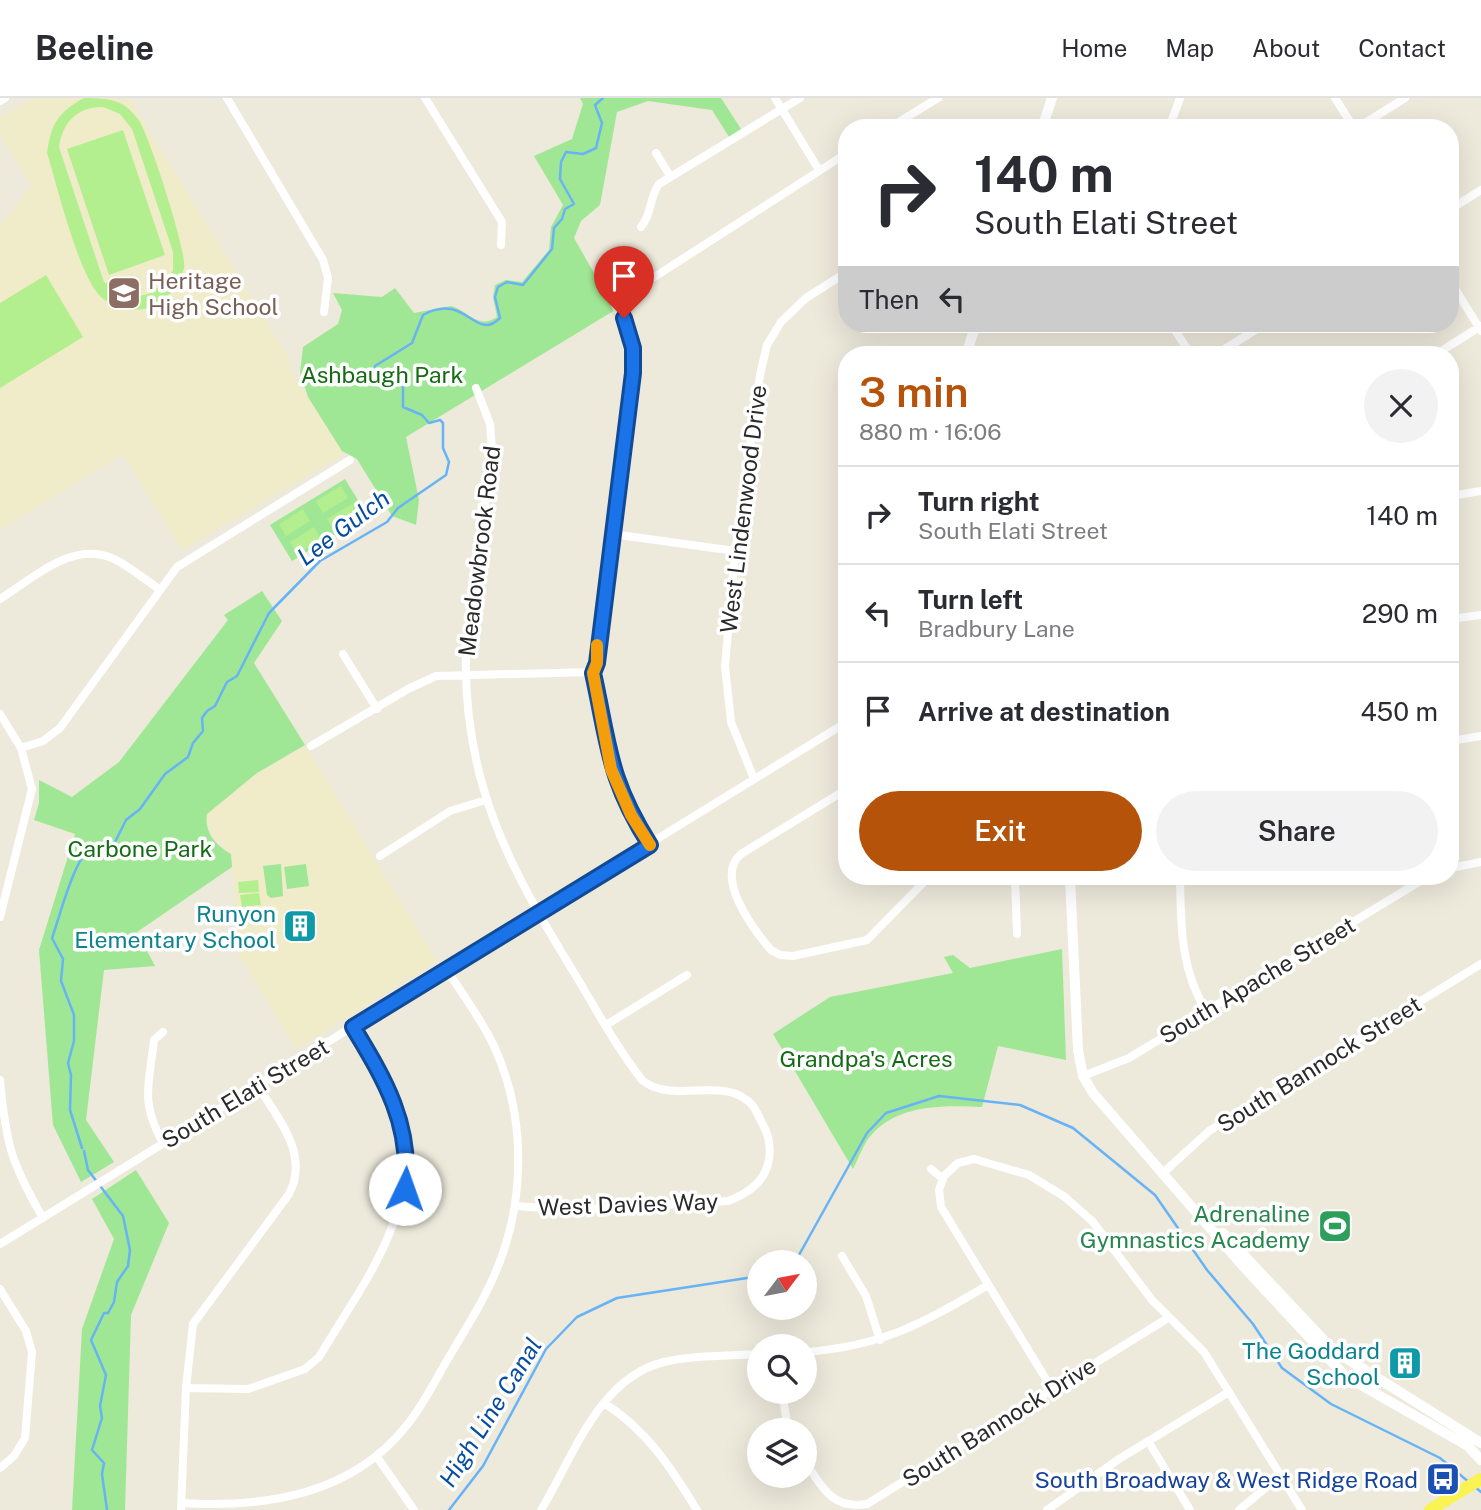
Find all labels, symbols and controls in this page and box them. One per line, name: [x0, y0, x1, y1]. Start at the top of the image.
text: Beeline: [35, 29, 154, 67]
text: Home: [1061, 34, 1127, 62]
text: Map: [1165, 34, 1214, 62]
text: About: [1252, 34, 1320, 62]
text: Contact: [1358, 34, 1446, 62]
text: 140 m: [974, 145, 1114, 203]
icon: right: [859, 147, 950, 238]
text: South Elati Street: [974, 204, 1238, 241]
pin: [594, 246, 654, 318]
icon: arrive: [605, 257, 643, 295]
place label: Heritage High School: [148, 267, 278, 320]
school or university icon: Heritage High School: [105, 274, 143, 312]
icon: left: [933, 280, 971, 318]
text: Then: [859, 284, 919, 315]
park label: Ashbaugh Park: [301, 361, 463, 388]
text: 3 min: [859, 367, 969, 416]
button: close: [1364, 369, 1438, 443]
street label: West Lindenwood Drive: [714, 383, 772, 635]
text: 880 m · 16:06: [859, 418, 1001, 445]
street label: Meadowbrook Road: [453, 444, 505, 658]
water label: Lee Gulch: [291, 483, 395, 571]
text: Turn right: [918, 486, 1040, 517]
icon: right: [859, 496, 897, 534]
text: 140 m: [1366, 500, 1438, 531]
text: South Elati Street: [918, 517, 1108, 544]
text: Turn left: [918, 584, 1023, 615]
icon: left: [859, 594, 897, 632]
text: 290 m: [1362, 598, 1438, 629]
text: Bradbury Lane: [918, 615, 1075, 642]
icon: arrive: [859, 692, 897, 730]
text: Arrive at destination: [918, 696, 1170, 727]
text: 450 m: [1361, 696, 1438, 727]
button: Exit: [859, 791, 1142, 871]
button: Share: [1156, 791, 1438, 871]
park label: Carbone Park: [68, 835, 213, 862]
place label: Runyon Elementary School: [74, 900, 276, 953]
building icon: Runyon Elementary School: [281, 907, 319, 945]
street label: South Apache Street: [1154, 911, 1360, 1049]
street label: South Bannock Street: [1212, 990, 1426, 1138]
street label: South Elati Street: [157, 1033, 333, 1153]
park label: Grandpa's Acres: [779, 1045, 953, 1072]
position arrow: [368, 1152, 442, 1226]
street label: West Davies Way: [537, 1187, 719, 1221]
place label: Adrenaline Gymnastics Academy: [1080, 1200, 1310, 1253]
sports icon: Adrenaline Gymnastics Academy: [1316, 1207, 1354, 1245]
north arrow: [747, 1250, 817, 1320]
map controls: [747, 1250, 817, 1488]
water label: High Line Canal: [433, 1332, 547, 1492]
button: search: [747, 1334, 817, 1404]
place label: The Goddard School: [1242, 1337, 1380, 1390]
building icon: The Goddard School: [1386, 1344, 1424, 1382]
street label: South Bannock Drive: [897, 1351, 1101, 1493]
button: layers: [747, 1418, 817, 1488]
bus stop icon: South Broadway & West Ridge Road: [1424, 1460, 1462, 1498]
place label: South Broadway & West Ridge Road: [1034, 1466, 1418, 1493]

